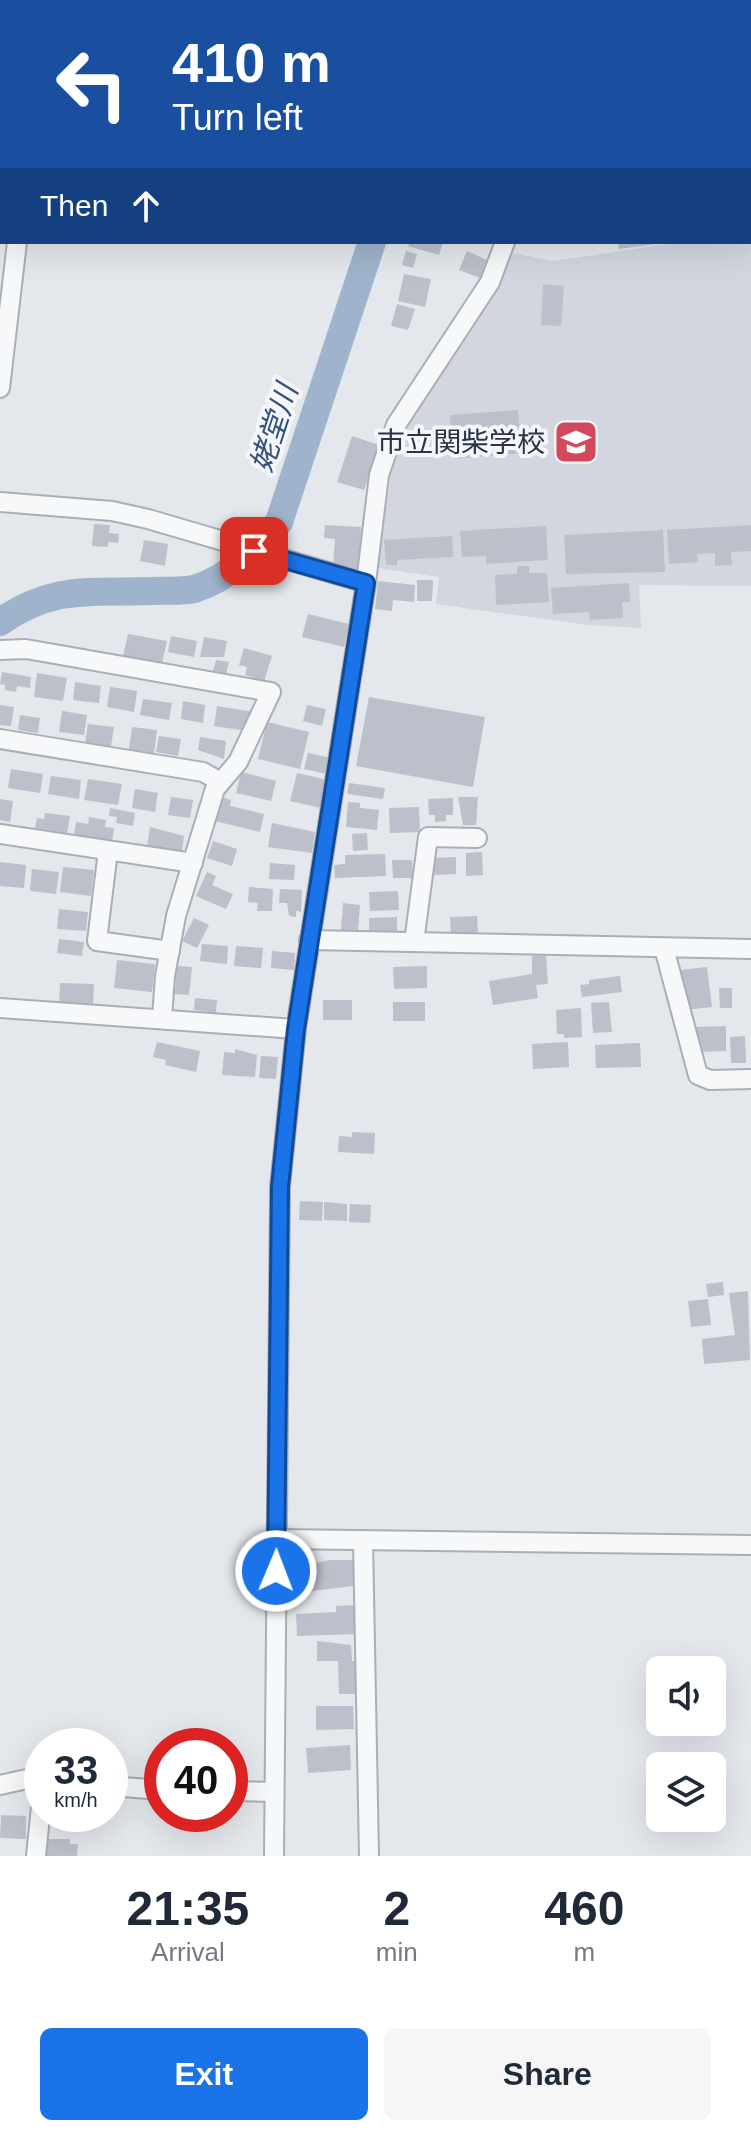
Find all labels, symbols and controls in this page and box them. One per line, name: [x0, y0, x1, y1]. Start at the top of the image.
text: 410 m: [172, 31, 331, 94]
icon: left: [40, 32, 144, 136]
text: Turn left: [172, 97, 303, 138]
icon: ahead: [124, 184, 168, 228]
text: Then: [40, 189, 108, 222]
water label: 姥堂川: [244, 377, 305, 476]
school or university icon: 市立関柴学校: [552, 418, 600, 466]
place label: 市立関柴学校: [377, 427, 545, 458]
pin: [220, 517, 288, 585]
icon: arrive: [232, 529, 276, 573]
position arrow: [234, 1529, 318, 1613]
map controls: [646, 1656, 726, 1832]
button: sound: [646, 1656, 726, 1736]
speed limit sign: 40: [144, 1728, 248, 1832]
text: 33: [54, 1748, 98, 1792]
button: layers: [646, 1752, 726, 1832]
text: km/h: [54, 1789, 98, 1811]
text: 21:35: [127, 1882, 249, 1935]
text: 2: [383, 1882, 410, 1935]
text: 460: [544, 1882, 624, 1935]
text: Arrival: [151, 1937, 225, 1967]
text: min: [376, 1937, 418, 1967]
text: m: [574, 1937, 595, 1967]
button: Exit: [40, 2028, 368, 2120]
button: Share: [384, 2028, 711, 2120]

